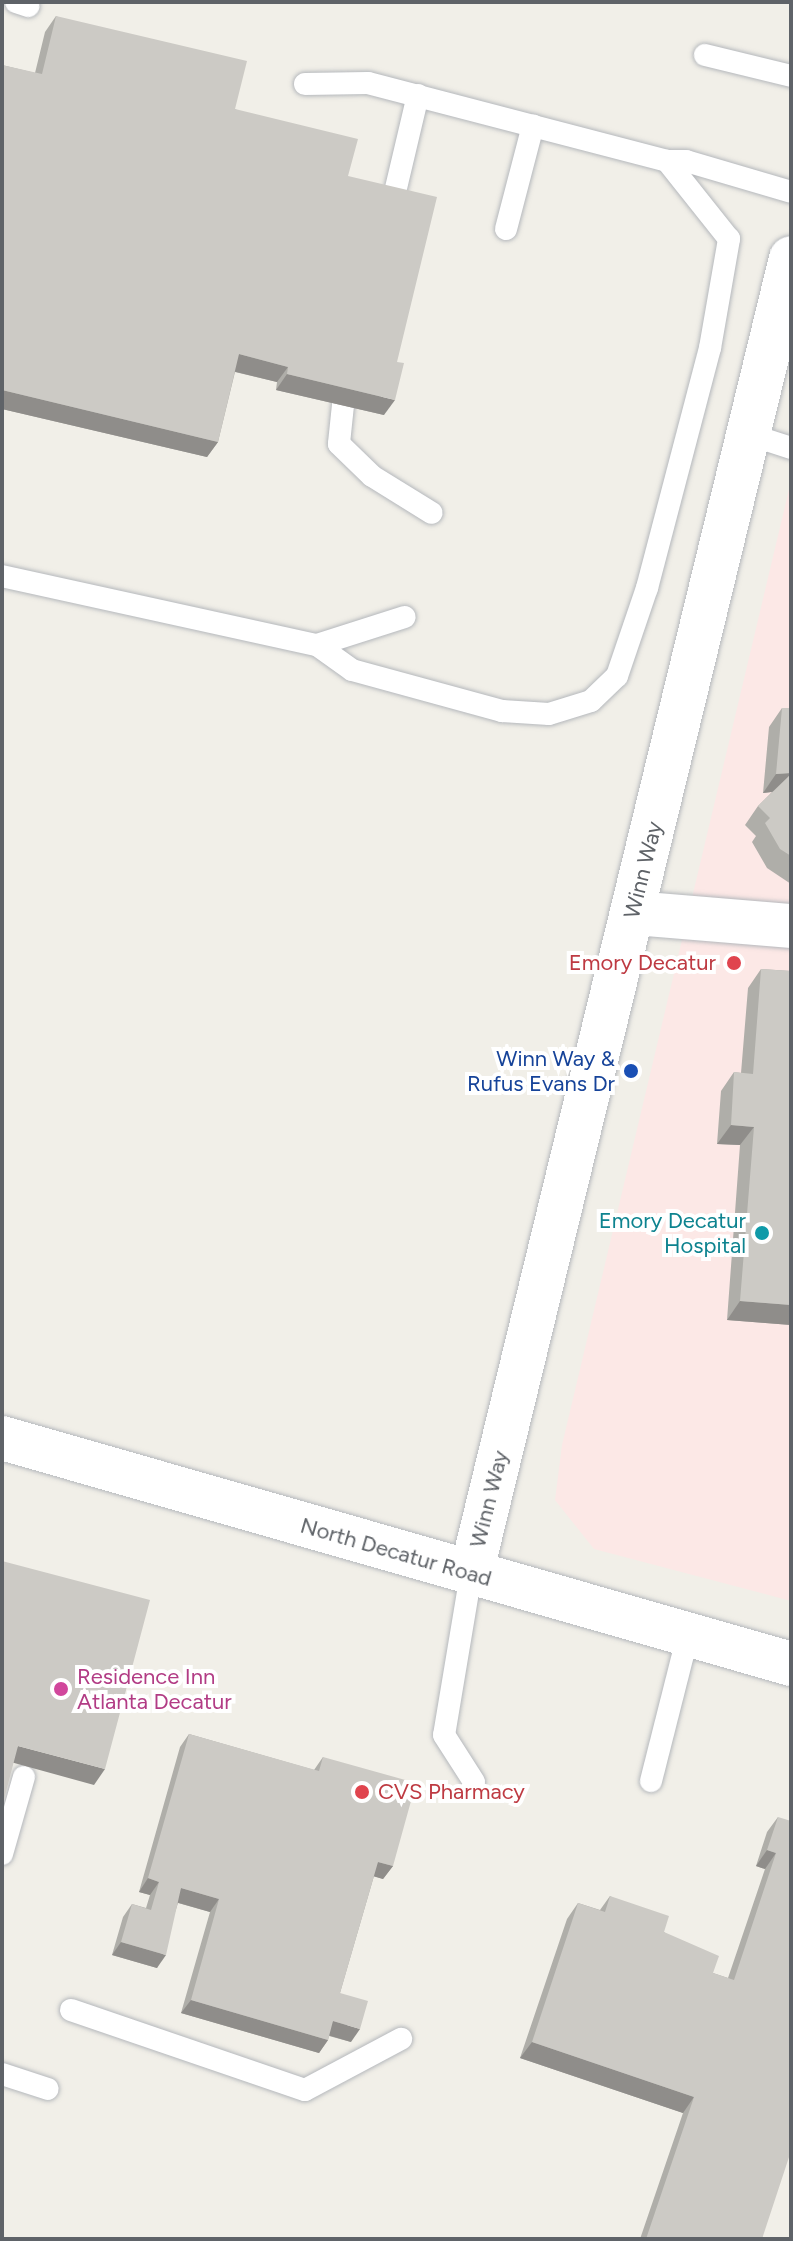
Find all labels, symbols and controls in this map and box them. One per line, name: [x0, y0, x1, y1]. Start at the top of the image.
street label: Winn Way: [618, 819, 668, 921]
place label: Emory Decatur: [569, 950, 716, 976]
marker: Emory Decatur: [723, 952, 745, 974]
place label: Winn Way & Rufus Evans Dr: [467, 1045, 615, 1096]
marker: Winn Way & Rufus Evans Dr: [622, 1062, 640, 1080]
place label: Emory Decatur Hospital: [599, 1207, 746, 1258]
marker: Emory Decatur Hospital: [753, 1224, 771, 1242]
street label: Winn Way: [464, 1448, 514, 1550]
street label: North Decatur Road: [297, 1512, 495, 1592]
place label: Residence Inn Atlanta Decatur: [77, 1663, 232, 1714]
marker: Residence Inn Atlanta Decatur: [52, 1680, 70, 1698]
place label: CVS Pharmacy: [378, 1779, 525, 1805]
marker: CVS Pharmacy: [353, 1783, 371, 1801]

